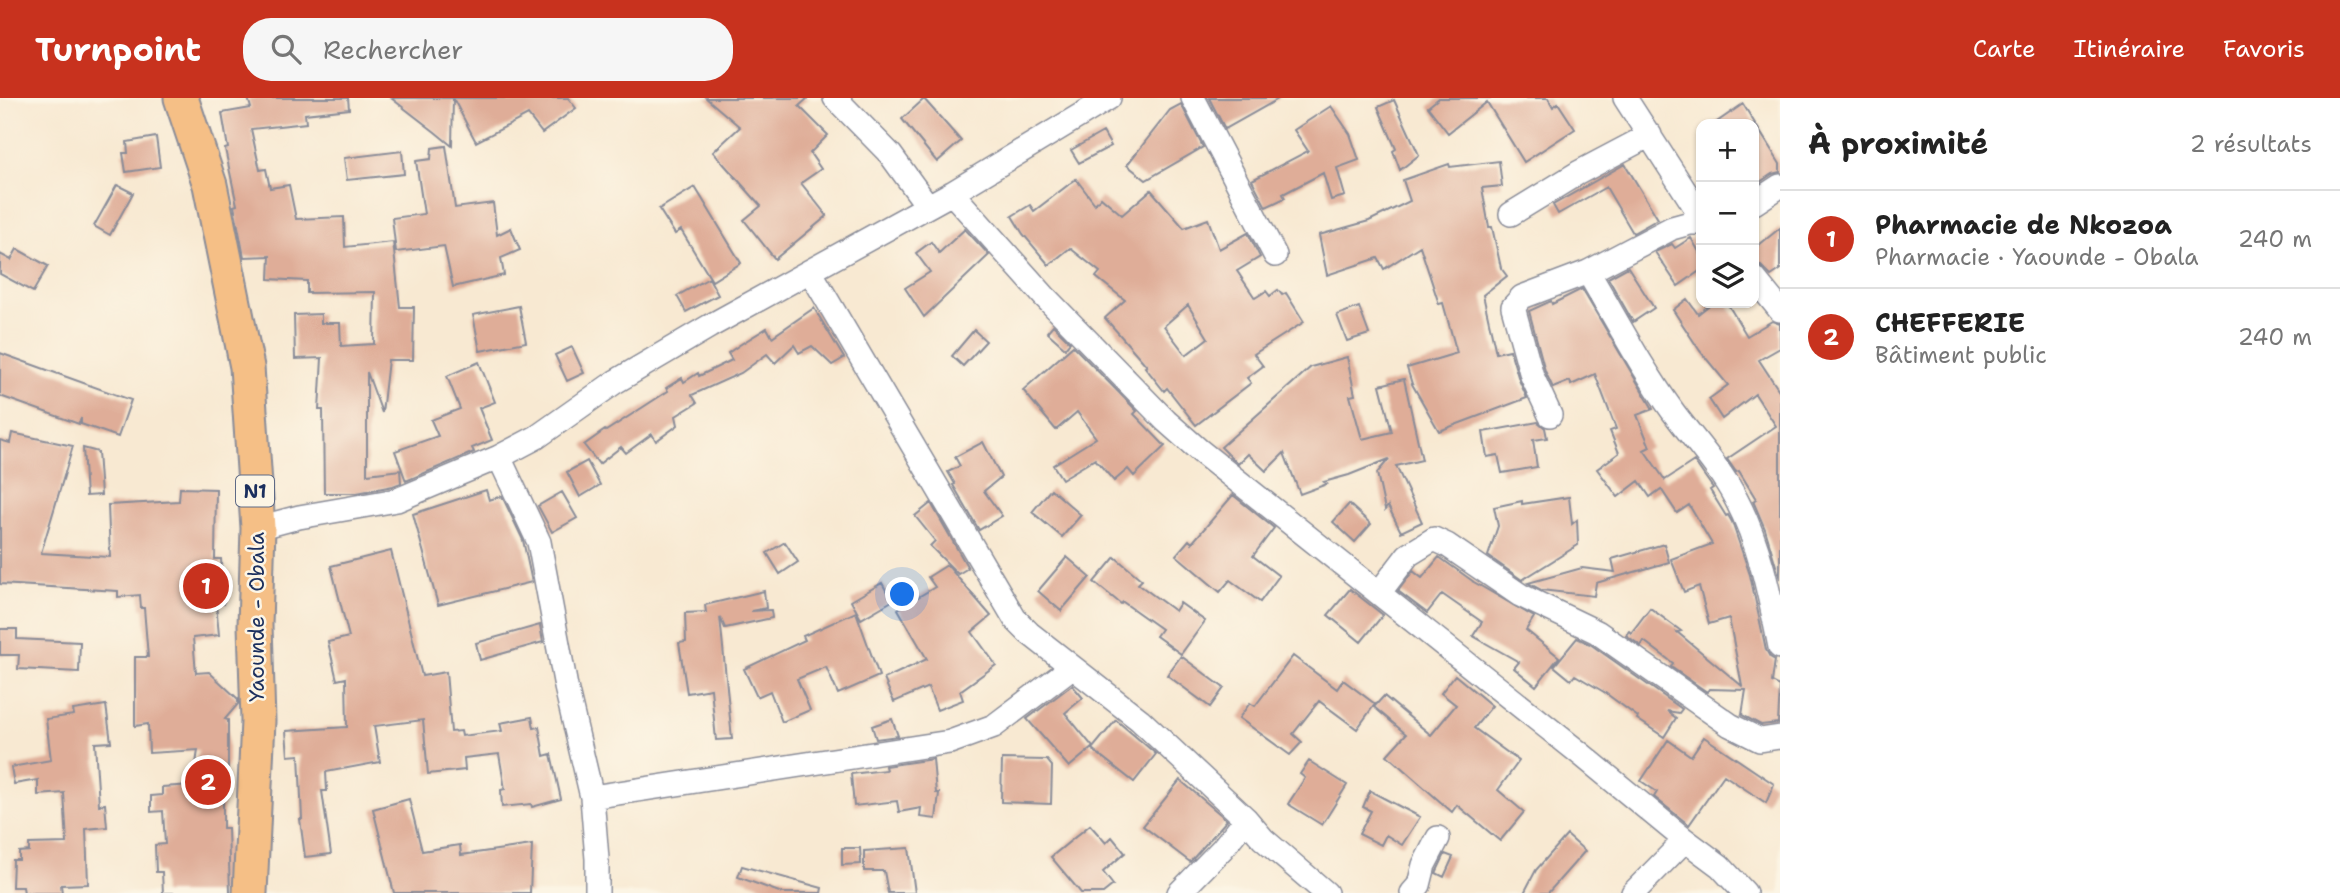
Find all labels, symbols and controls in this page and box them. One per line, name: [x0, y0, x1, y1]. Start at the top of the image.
search box: [243, 18, 733, 81]
text: Turnpoint: [35, 27, 201, 72]
icon: search: [267, 30, 305, 68]
text: Rechercher: [323, 32, 463, 67]
text: Carte: [1973, 33, 2036, 65]
text: Itinéraire: [2074, 33, 2185, 65]
text: Favoris: [2223, 33, 2305, 65]
map controls: [1696, 119, 1759, 308]
button: +: [1696, 119, 1759, 182]
text: À proximité: [1808, 123, 1988, 164]
text: 2 résultats: [2190, 129, 2312, 159]
button: −: [1696, 182, 1759, 245]
text: Pharmacie de Nkozoa: [1875, 207, 2172, 242]
text: 1: [1826, 224, 1836, 254]
text: 240 m: [2238, 224, 2312, 254]
text: Pharmacie · Yaounde - Obala: [1875, 242, 2199, 272]
button: layers: [1696, 245, 1759, 308]
text: CHEFFERIE: [1875, 305, 2025, 340]
text: 2: [1823, 322, 1839, 352]
text: 240 m: [2238, 322, 2312, 352]
text: Bâtiment public: [1875, 340, 2047, 370]
road number: N1: [236, 476, 274, 506]
street label: Yaounde - Obala: [243, 532, 271, 702]
pin: 1: [183, 560, 229, 612]
your location: [885, 577, 919, 611]
pin: 2: [185, 756, 231, 808]

